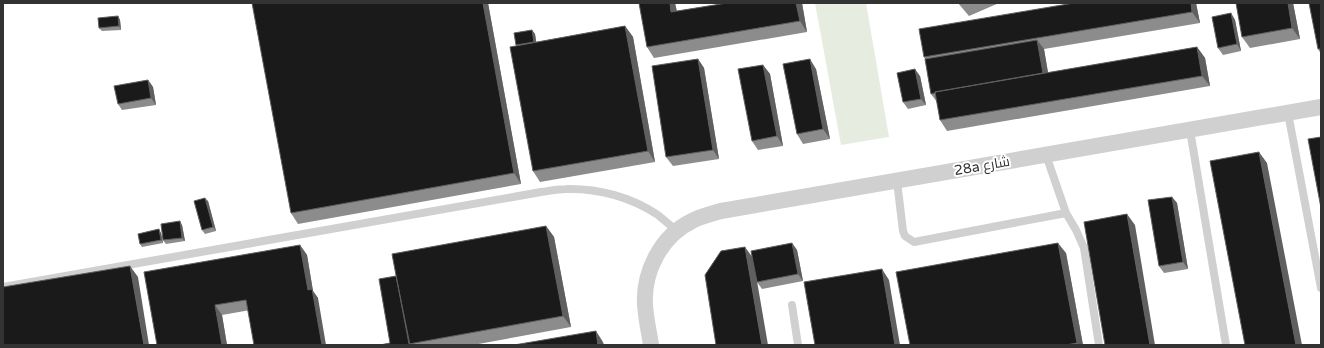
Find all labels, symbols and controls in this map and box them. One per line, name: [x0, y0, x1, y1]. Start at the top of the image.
street label: 28a شارع: [953, 153, 1011, 179]

